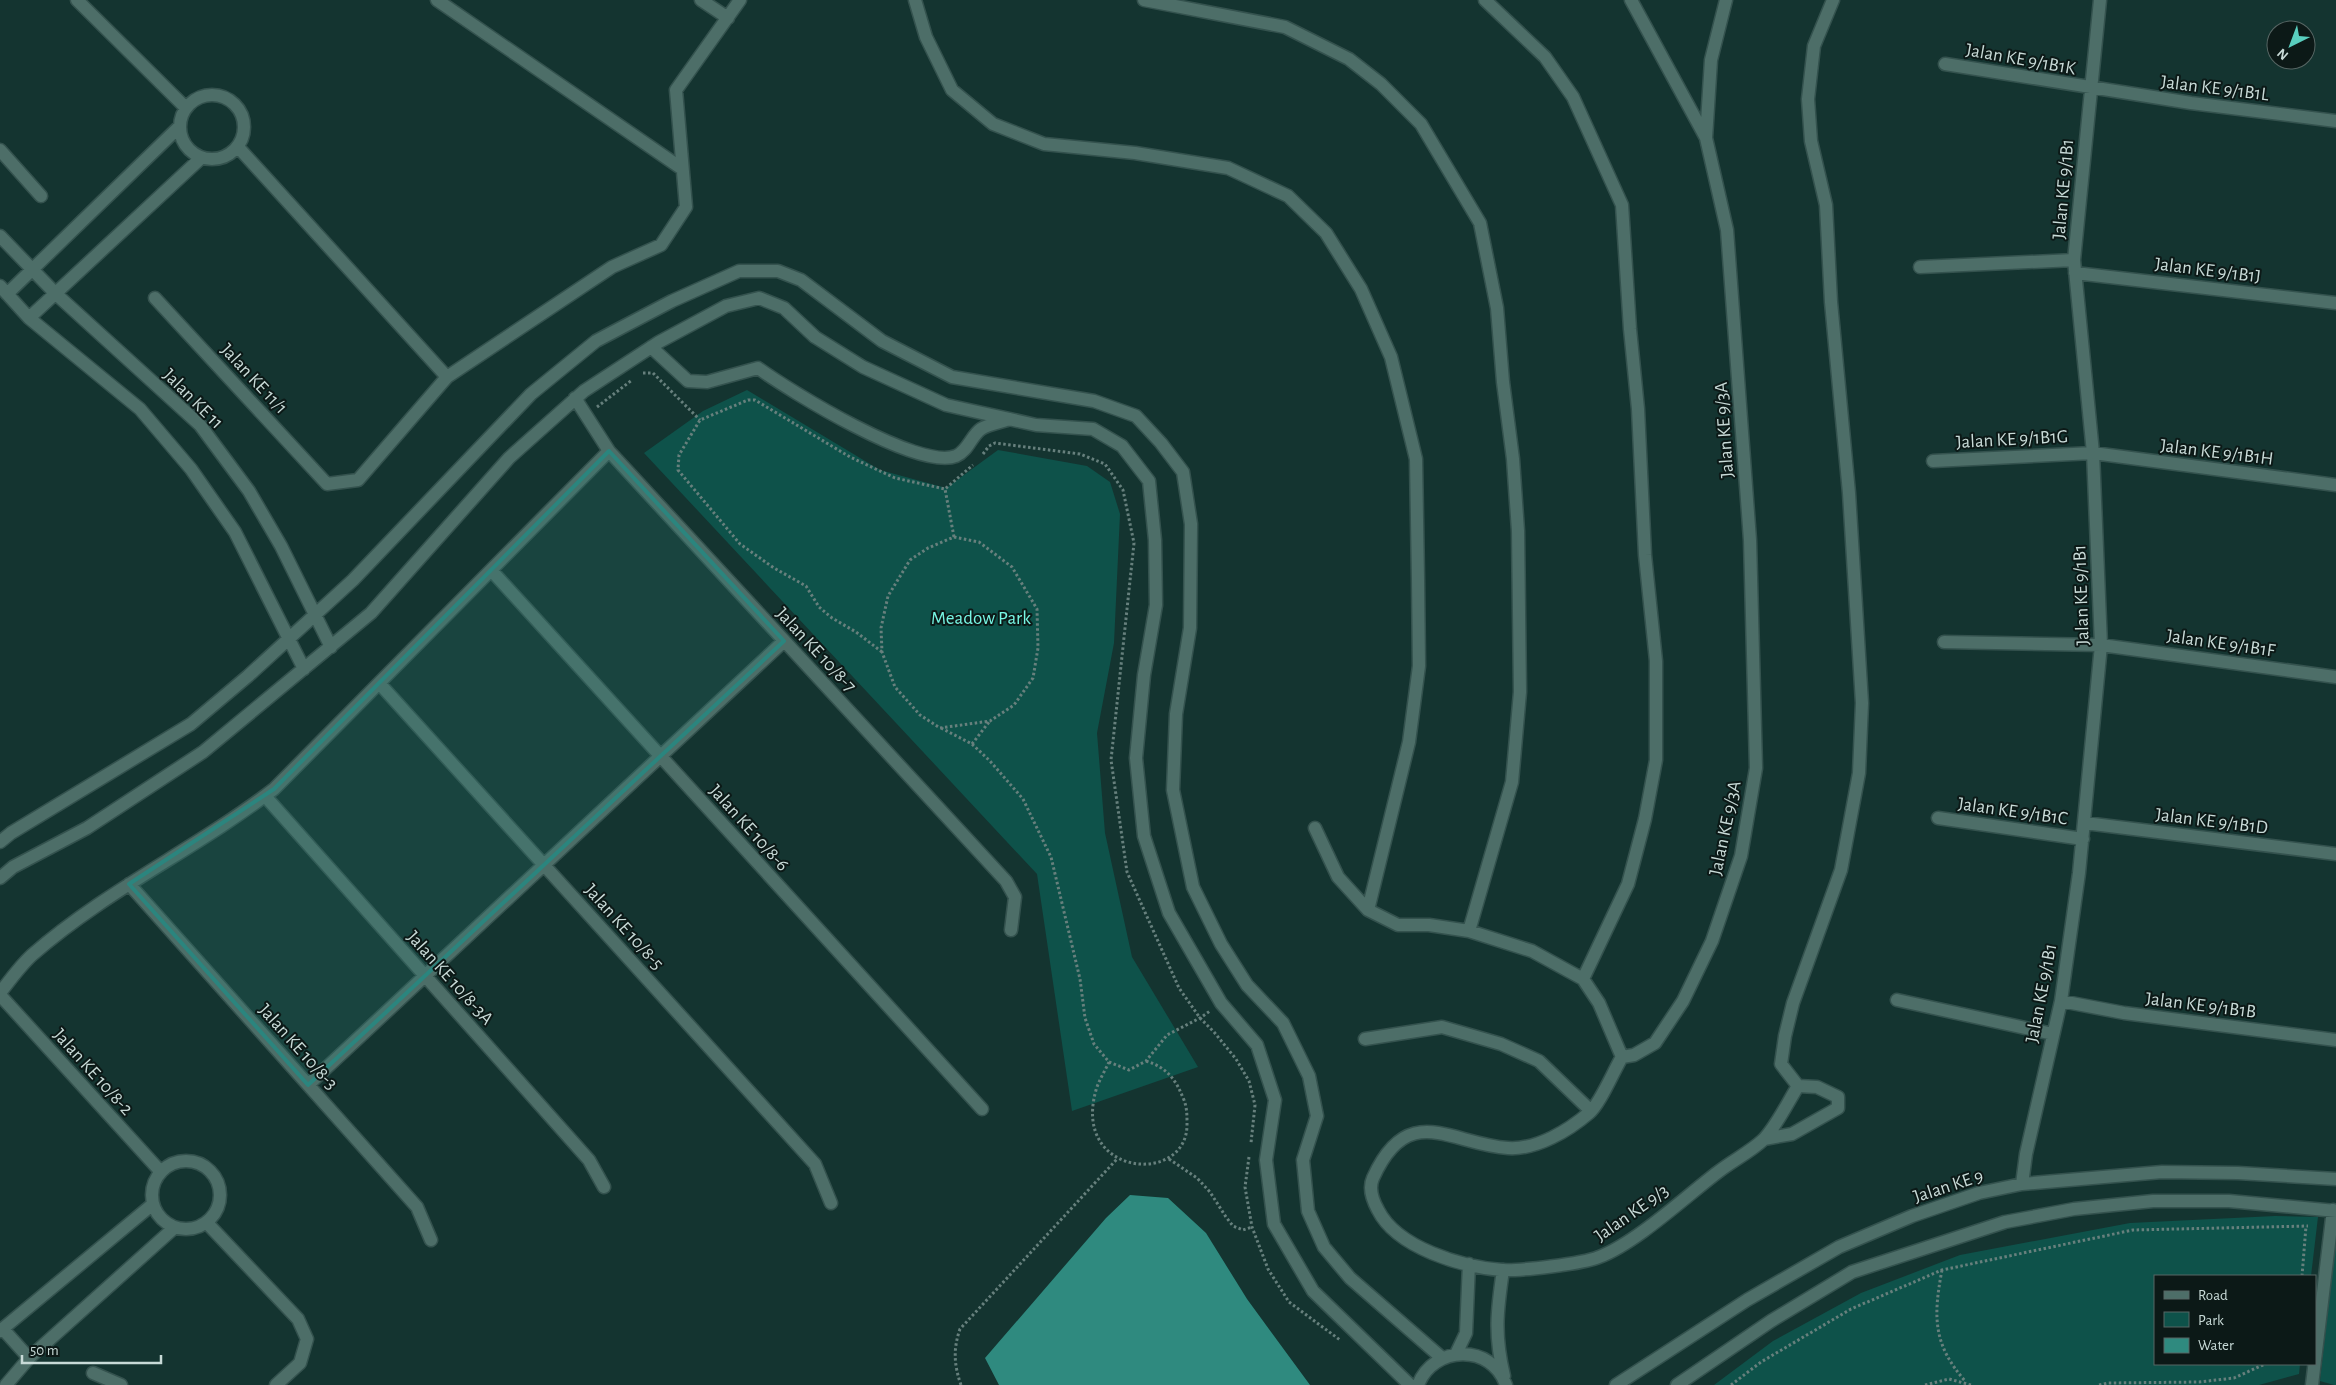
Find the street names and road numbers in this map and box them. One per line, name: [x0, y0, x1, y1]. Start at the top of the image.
street label: Jalan KE 9/1B1K: [1964, 40, 2078, 79]
street label: Jalan KE 9/1B1L: [2160, 72, 2270, 105]
street label: Jalan KE 9/1B1: [2050, 138, 2077, 240]
street label: Jalan KE 9/1B1J: [2154, 255, 2262, 286]
street label: Jalan KE 11/1: [217, 340, 291, 418]
street label: Jalan KE 11: [159, 365, 227, 433]
street label: Jalan KE 9/3A: [1712, 381, 1737, 479]
street label: Jalan KE 9/1B1G: [1956, 427, 2069, 452]
street label: Jalan KE 9/1B1H: [2159, 436, 2274, 469]
street label: Jalan KE 9/1B1: [2070, 544, 2093, 646]
street label: Jalan KE 10/8-7: [772, 604, 860, 696]
street label: Jalan KE 9/1B1F: [2165, 626, 2277, 661]
street label: Jalan KE 9/3A: [1706, 779, 1745, 877]
street label: Jalan KE 10/8-6: [705, 781, 792, 875]
street label: Jalan KE 9/1B1C: [1957, 794, 2069, 829]
street label: Jalan KE 9/1B1D: [2155, 805, 2269, 838]
street label: Jalan KE 10/8-5: [581, 881, 667, 974]
street label: Jalan KE 10/8-3A: [403, 927, 497, 1029]
street label: Jalan KE 9/1B1: [2023, 942, 2060, 1045]
street label: Jalan KE 9/1B1B: [2145, 989, 2257, 1022]
street label: Jalan KE 10/8-3: [255, 1001, 341, 1093]
street label: Jalan KE 10/8-2: [49, 1025, 137, 1119]
street label: Jalan KE 9: [1911, 1166, 1986, 1207]
street label: Jalan KE 9/3: [1591, 1181, 1672, 1246]

